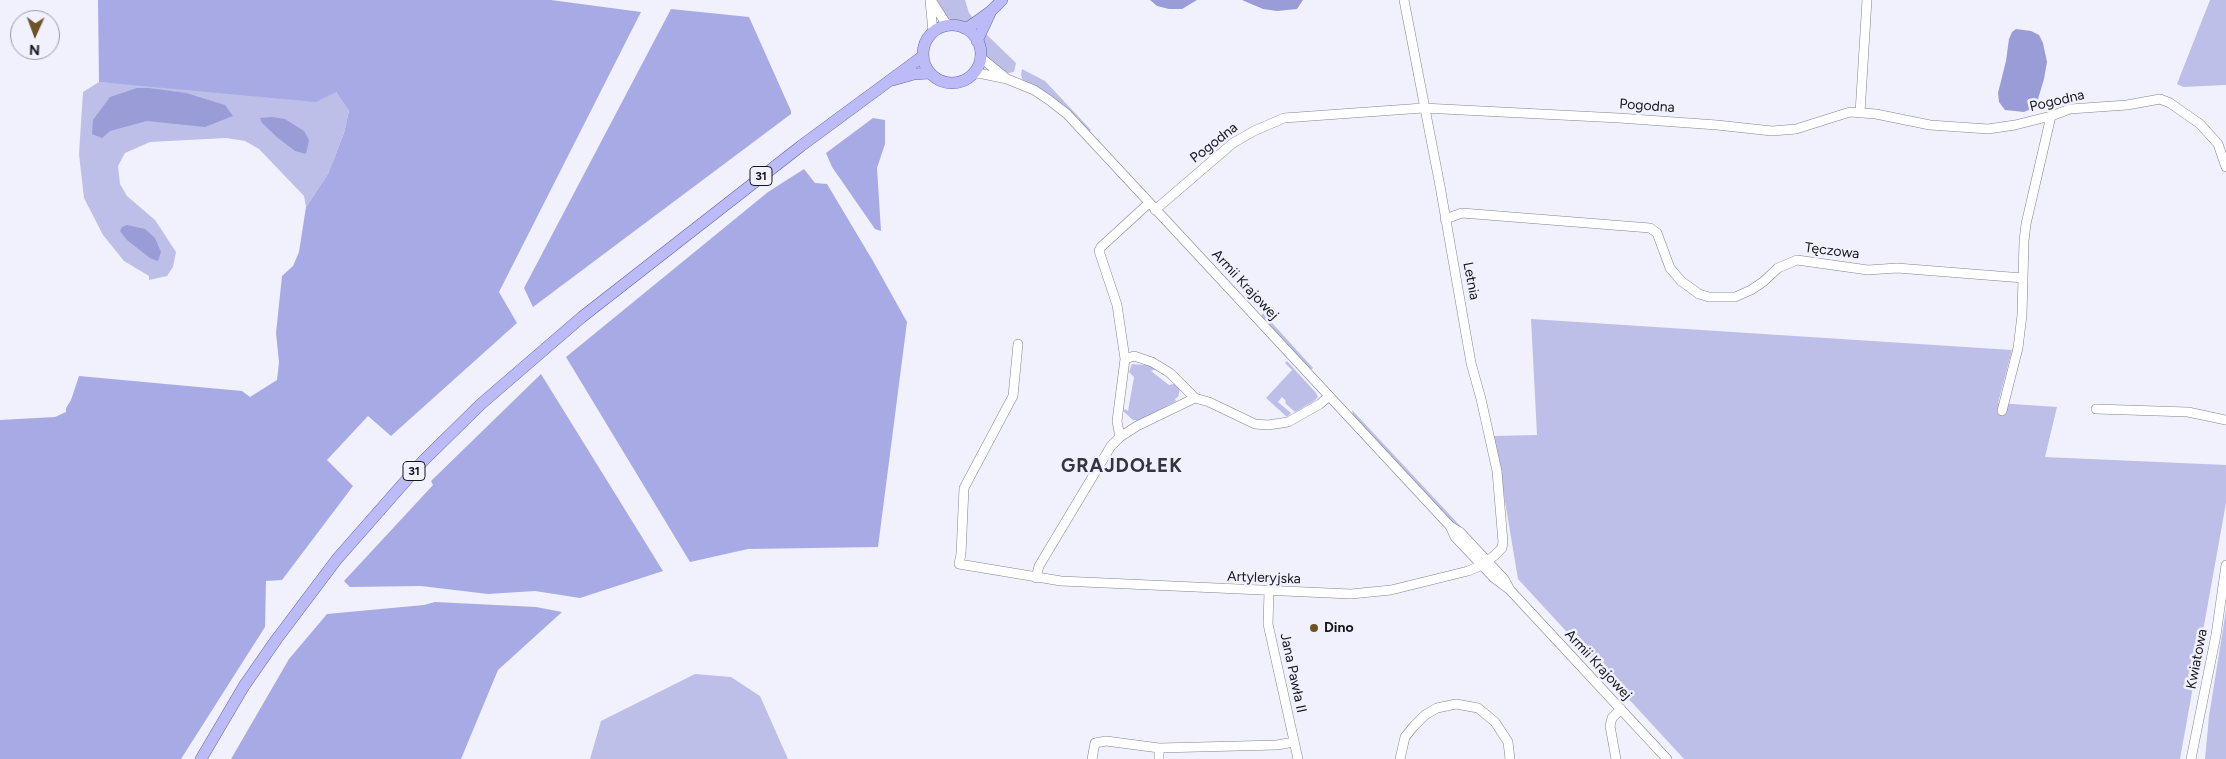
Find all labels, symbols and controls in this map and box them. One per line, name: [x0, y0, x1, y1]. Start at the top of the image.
north arrow: [10, 10, 60, 60]
text: N: [29, 41, 40, 58]
street label: Pogodna: [2028, 87, 2086, 115]
street label: Pogodna: [1619, 96, 1675, 116]
street label: Pogodna: [1187, 119, 1241, 167]
road number: 31: [750, 167, 772, 186]
street label: Tęczowa: [1804, 239, 1860, 263]
street label: Armii Krajowej: [1208, 246, 1282, 324]
street label: Letnia: [1459, 261, 1483, 301]
district label: GRAJDOŁEK: [1060, 455, 1184, 477]
road number: 31: [403, 462, 425, 481]
street label: Artyleryjska: [1227, 568, 1301, 588]
place label: Dino: [1324, 620, 1354, 636]
marker: Dino: [1308, 622, 1320, 634]
street label: Armii Krajowej: [1561, 626, 1635, 704]
street label: Kwiatowa: [2183, 627, 2211, 691]
street label: Jana Pawła II: [1276, 632, 1310, 714]

